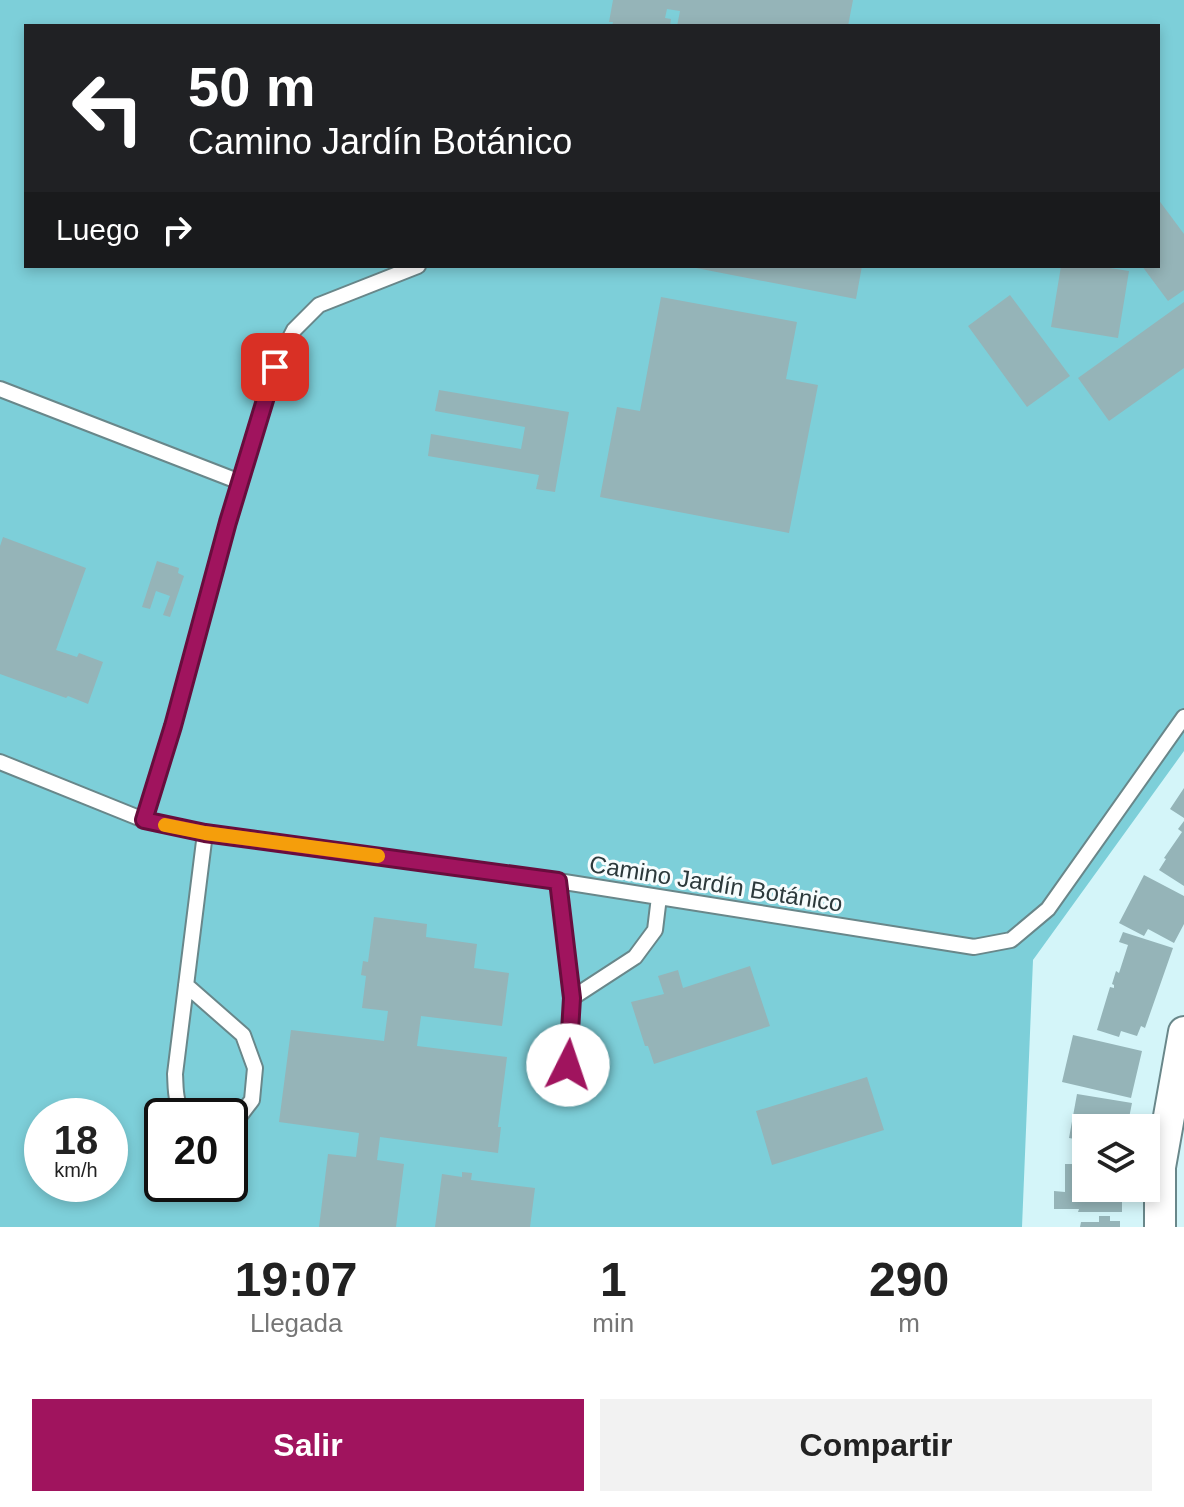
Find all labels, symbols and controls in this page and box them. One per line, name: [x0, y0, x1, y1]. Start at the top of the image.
text: 50 m: [188, 55, 316, 118]
icon: left: [56, 56, 160, 160]
text: Camino Jardín Botánico: [188, 121, 572, 162]
icon: right: [155, 208, 199, 252]
text: Luego: [56, 213, 139, 246]
pin: [241, 333, 309, 401]
icon: arrive: [253, 345, 297, 389]
street label: Camino Jardín Botánico: [587, 850, 845, 917]
position arrow: [526, 1023, 610, 1107]
speed limit sign: 20: [144, 1098, 248, 1202]
map controls: [1072, 1114, 1160, 1202]
button: layers: [1072, 1114, 1160, 1202]
text: 18: [54, 1118, 98, 1162]
text: km/h: [54, 1159, 98, 1181]
text: 19:07: [235, 1253, 358, 1306]
text: 1: [600, 1253, 627, 1306]
text: 290: [869, 1253, 949, 1306]
text: Llegada: [250, 1308, 342, 1338]
text: min: [592, 1308, 634, 1338]
text: m: [898, 1308, 920, 1338]
button: Salir: [32, 1399, 584, 1491]
button: Compartir: [600, 1399, 1152, 1491]

